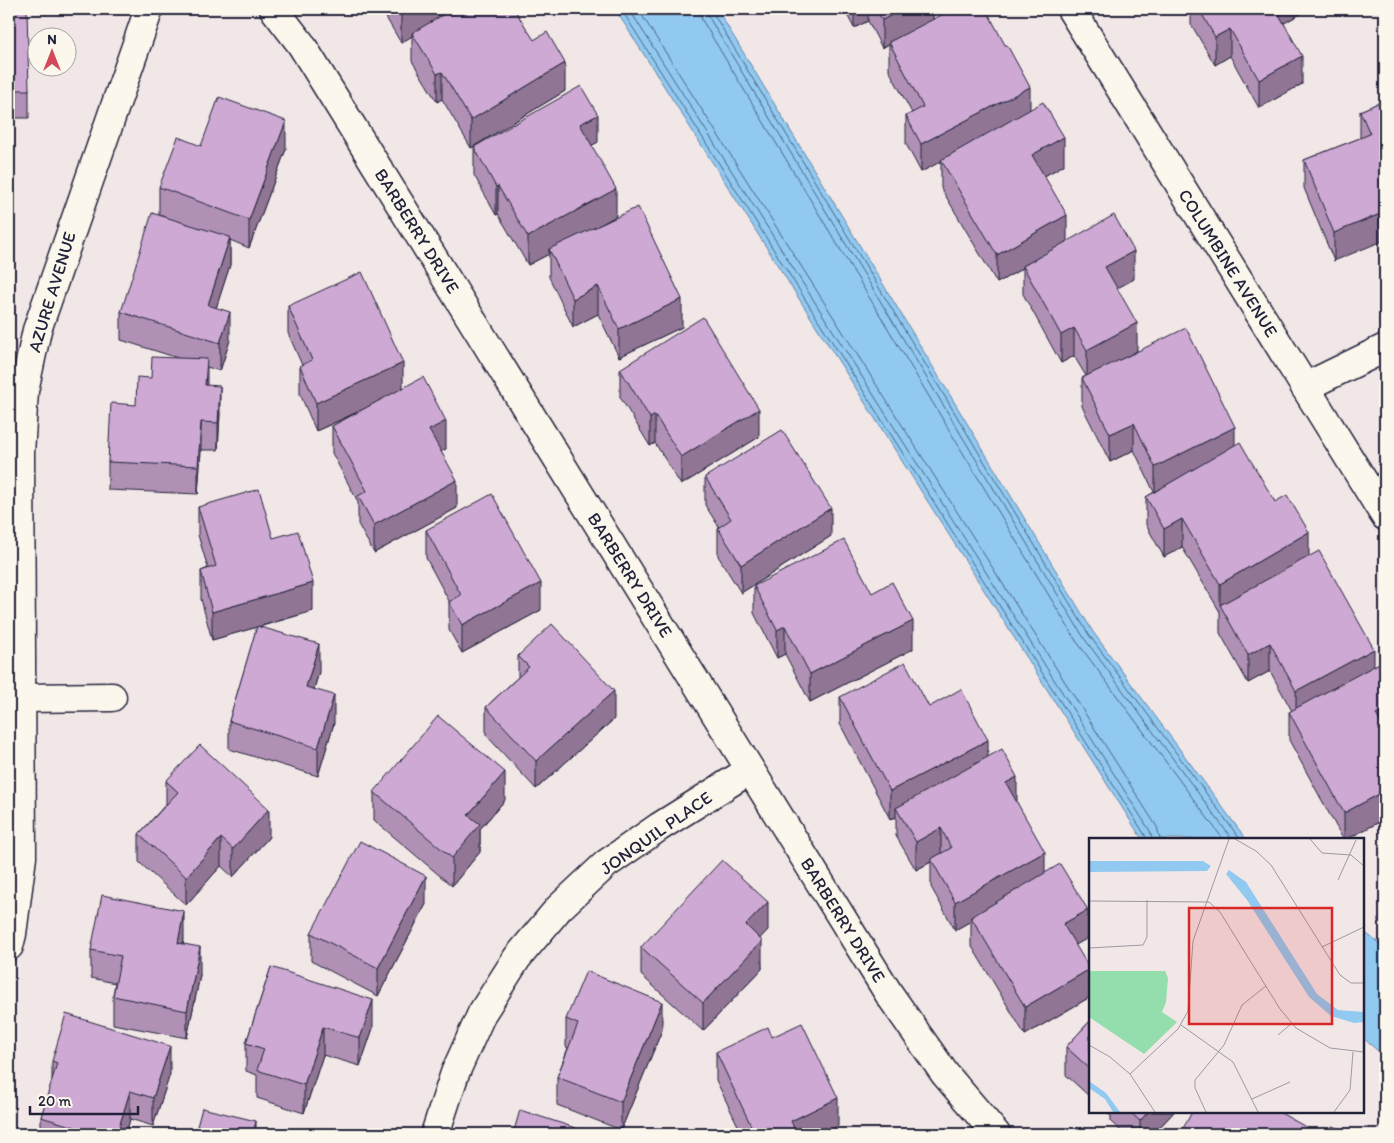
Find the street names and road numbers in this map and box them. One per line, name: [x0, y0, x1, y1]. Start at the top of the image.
street label: BARBERRY DRIVE: [370, 165, 464, 297]
street label: COLUMBINE AVENUE: [1174, 185, 1282, 341]
street label: AZURE AVENUE: [23, 229, 81, 355]
street label: BARBERRY DRIVE: [583, 509, 677, 641]
street label: JONQUIL PLACE: [596, 786, 716, 880]
street label: BARBERRY DRIVE: [796, 854, 890, 986]

